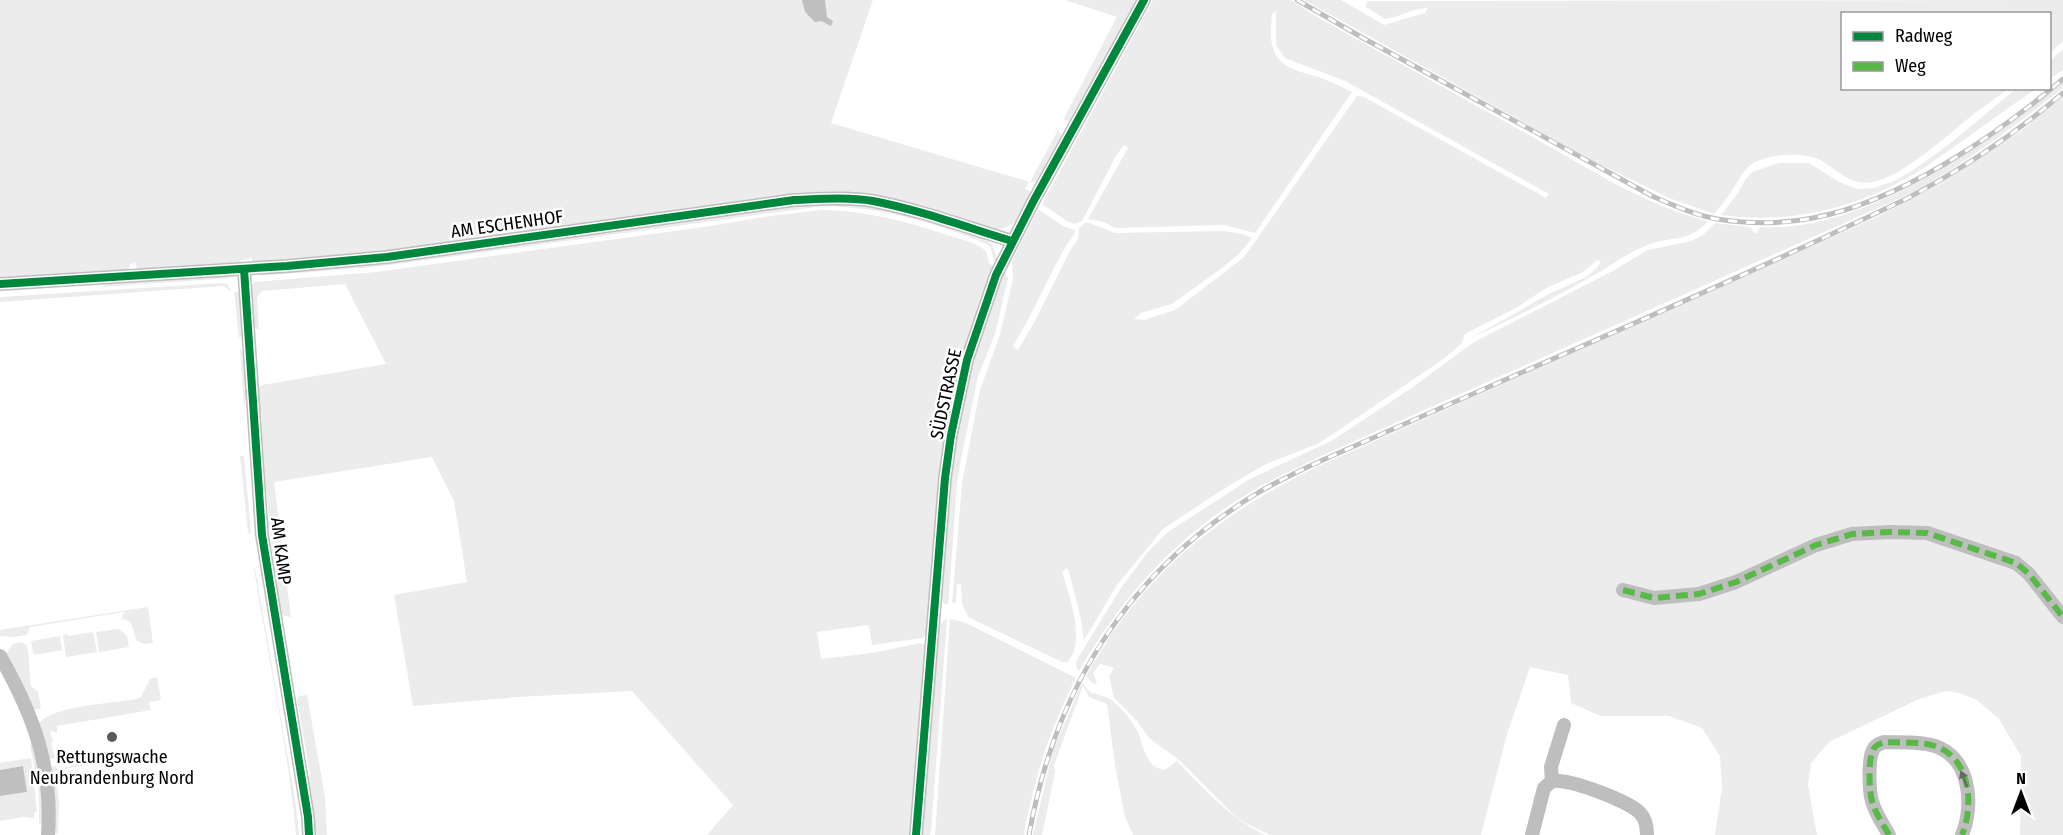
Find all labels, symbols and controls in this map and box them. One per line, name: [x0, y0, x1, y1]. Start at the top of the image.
legend: [1841, 12, 2051, 90]
text: Radweg: [1895, 25, 1953, 47]
text: Weg: [1895, 55, 1926, 77]
street label: AM ESCHENHOF: [449, 205, 565, 243]
street label: SÜDSTRASSE: [926, 347, 966, 441]
street label: AM KAMP: [266, 516, 296, 586]
marker: Rettungswache Neubrandenburg Nord: [105, 730, 119, 744]
place label: Rettungswache Neubrandenburg Nord: [30, 746, 194, 789]
north arrow: [1991, 763, 2051, 823]
one-way arrow: [1959, 769, 1969, 787]
text: N: [2016, 769, 2026, 788]

